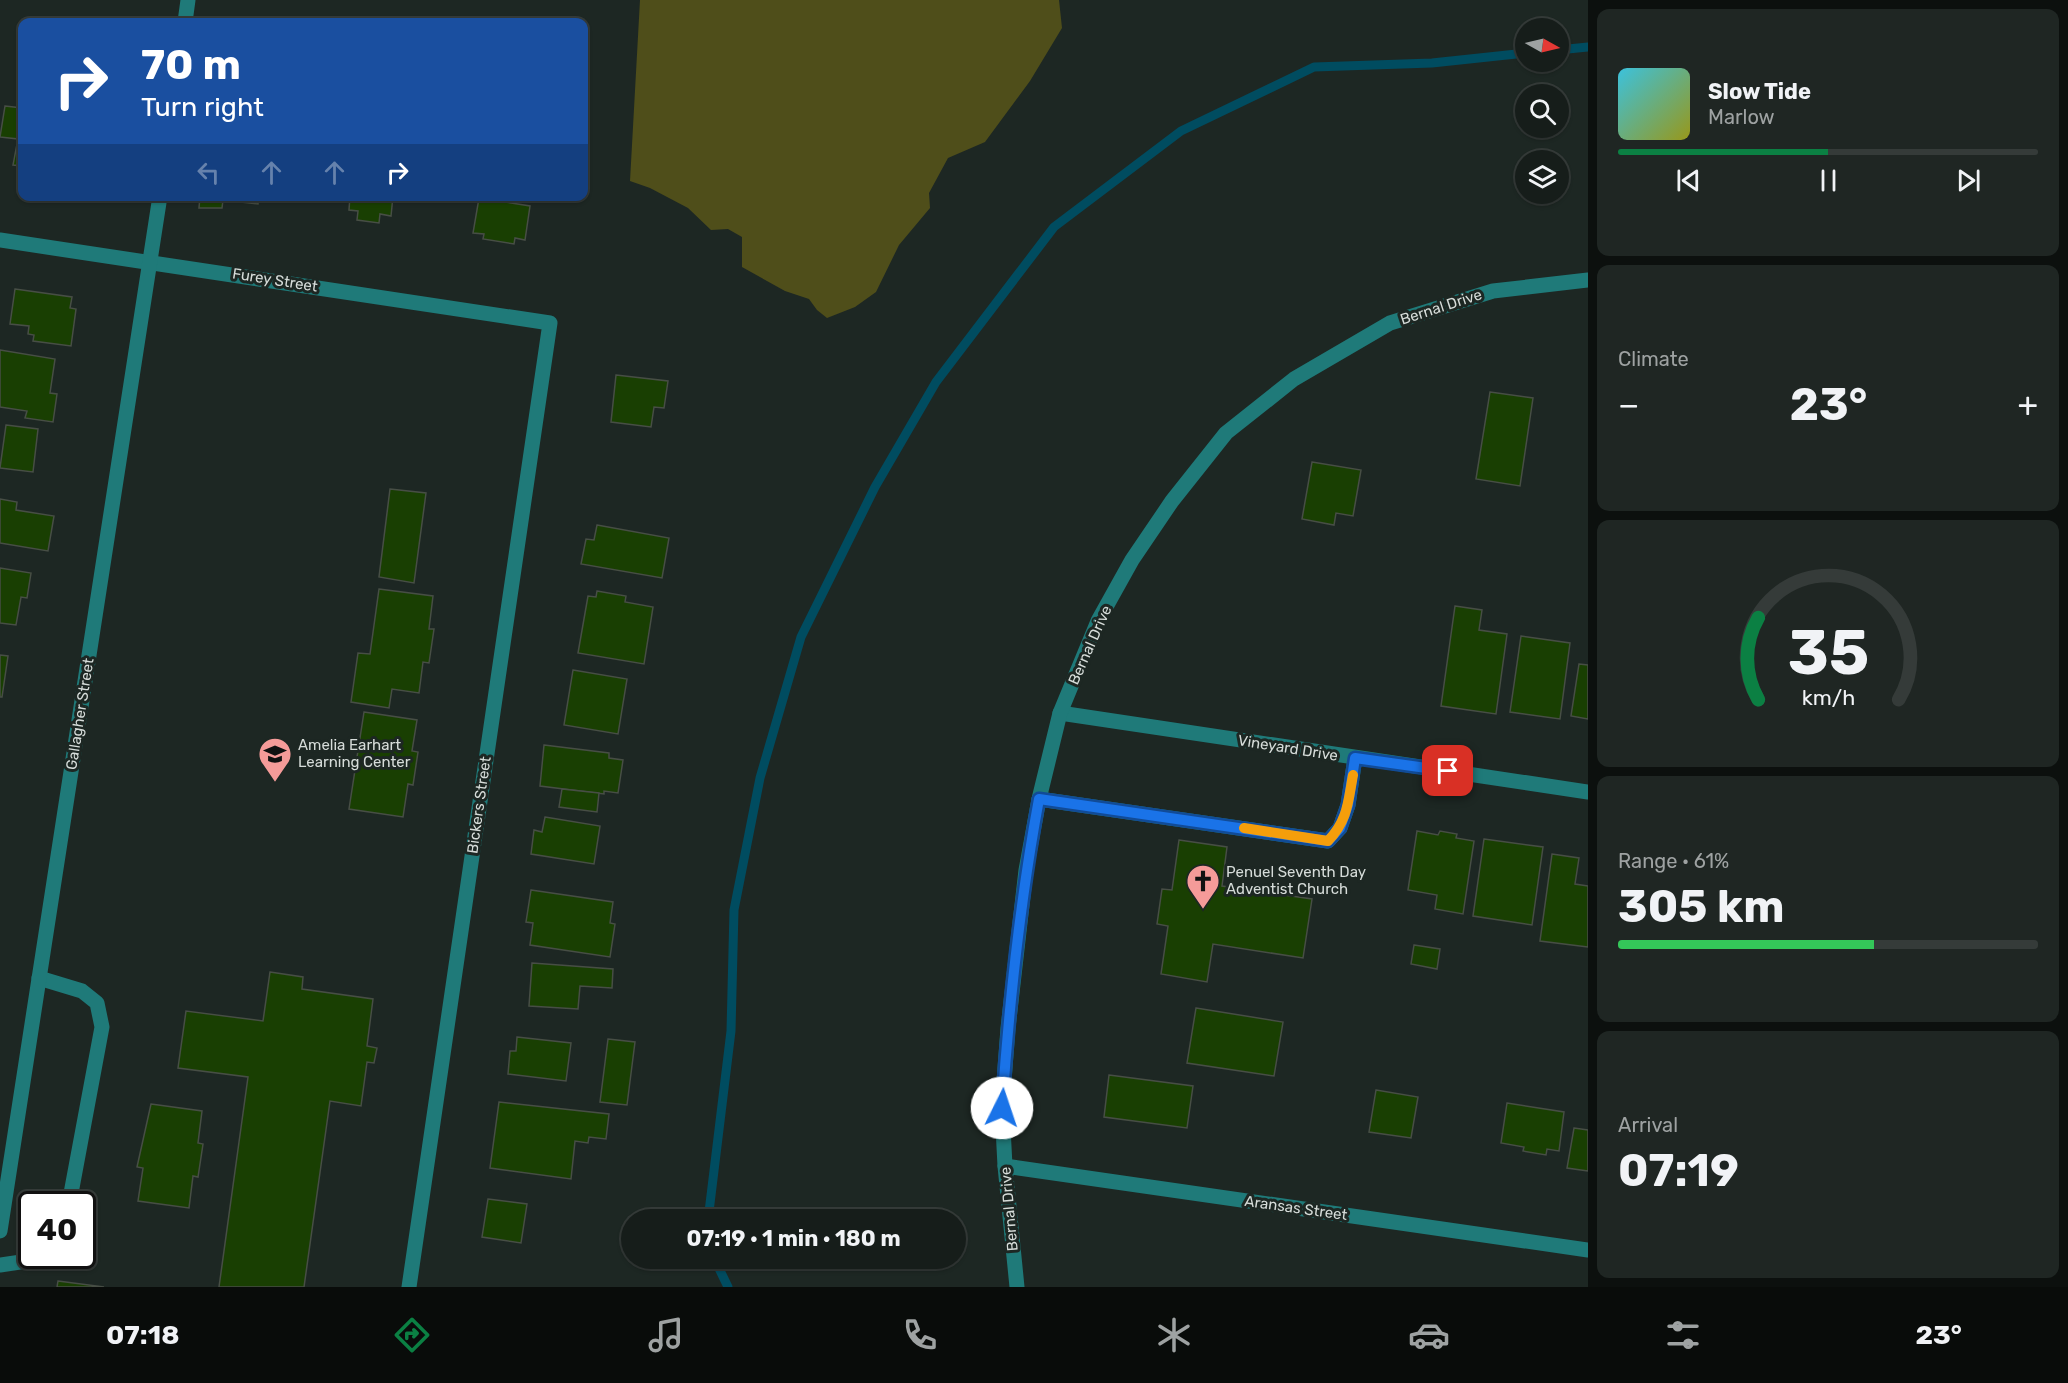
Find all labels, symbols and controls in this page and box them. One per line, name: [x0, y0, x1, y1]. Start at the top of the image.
north arrow: [1515, 18, 1569, 72]
map controls: [1515, 18, 1569, 204]
text: 70 m: [141, 40, 241, 90]
icon: right: [42, 42, 120, 120]
text: Slow Tide: [1708, 78, 1811, 105]
button: search: [1515, 84, 1569, 138]
text: Turn right: [141, 91, 264, 123]
text: Marlow: [1708, 105, 1775, 129]
button: layers: [1515, 150, 1569, 204]
icon: left: [192, 156, 225, 189]
icon: ahead: [255, 156, 288, 189]
icon: ahead: [318, 156, 351, 189]
icon: right: [381, 156, 414, 189]
icon: previous: [1672, 164, 1705, 197]
icon: pause: [1812, 164, 1845, 197]
icon: next: [1952, 164, 1985, 197]
street label: Furey Street: [231, 264, 319, 296]
street label: Bernal Drive: [1398, 285, 1484, 329]
text: Climate: [1618, 347, 1689, 371]
text: 23°: [1790, 378, 1867, 431]
text: −: [1618, 385, 1639, 424]
text: +: [2017, 385, 2038, 424]
street label: Bernal Drive: [1065, 603, 1115, 687]
text: 35: [1787, 617, 1869, 691]
street label: Gallagher Street: [62, 657, 98, 771]
text: km/h: [1801, 686, 1855, 711]
street label: Vineyard Drive: [1237, 731, 1339, 765]
school or university icon: Amelia Earhart Learning Center: [257, 736, 293, 783]
place label: Amelia Earhart Learning Center: [298, 736, 411, 771]
pin: [1422, 745, 1473, 796]
icon: arrive: [1431, 754, 1464, 787]
street label: Bickers Street: [463, 755, 495, 855]
text: Range · 61%: [1618, 849, 1729, 873]
church icon: Penuel Seventh Day Adventist Church: [1185, 863, 1221, 910]
place label: Penuel Seventh Day Adventist Church: [1226, 863, 1366, 898]
text: 305 km: [1618, 880, 1784, 933]
position arrow: [970, 1076, 1034, 1140]
text: Arrival: [1618, 1113, 1678, 1137]
text: 07:19: [1618, 1144, 1739, 1197]
street label: Bernal Drive: [996, 1166, 1022, 1252]
speed limit sign: 40: [18, 1191, 96, 1269]
street label: Aransas Street: [1243, 1192, 1349, 1224]
text: 07:19 · 1 min · 180 m: [686, 1225, 901, 1252]
icon: directions: [391, 1314, 433, 1356]
icon: music: [645, 1314, 687, 1356]
icon: phone: [899, 1314, 941, 1356]
icon: climate: [1153, 1314, 1195, 1356]
icon: car: [1408, 1314, 1450, 1356]
icon: filters: [1662, 1314, 1704, 1356]
text: 07:18: [106, 1319, 179, 1351]
text: 23°: [1916, 1319, 1962, 1351]

